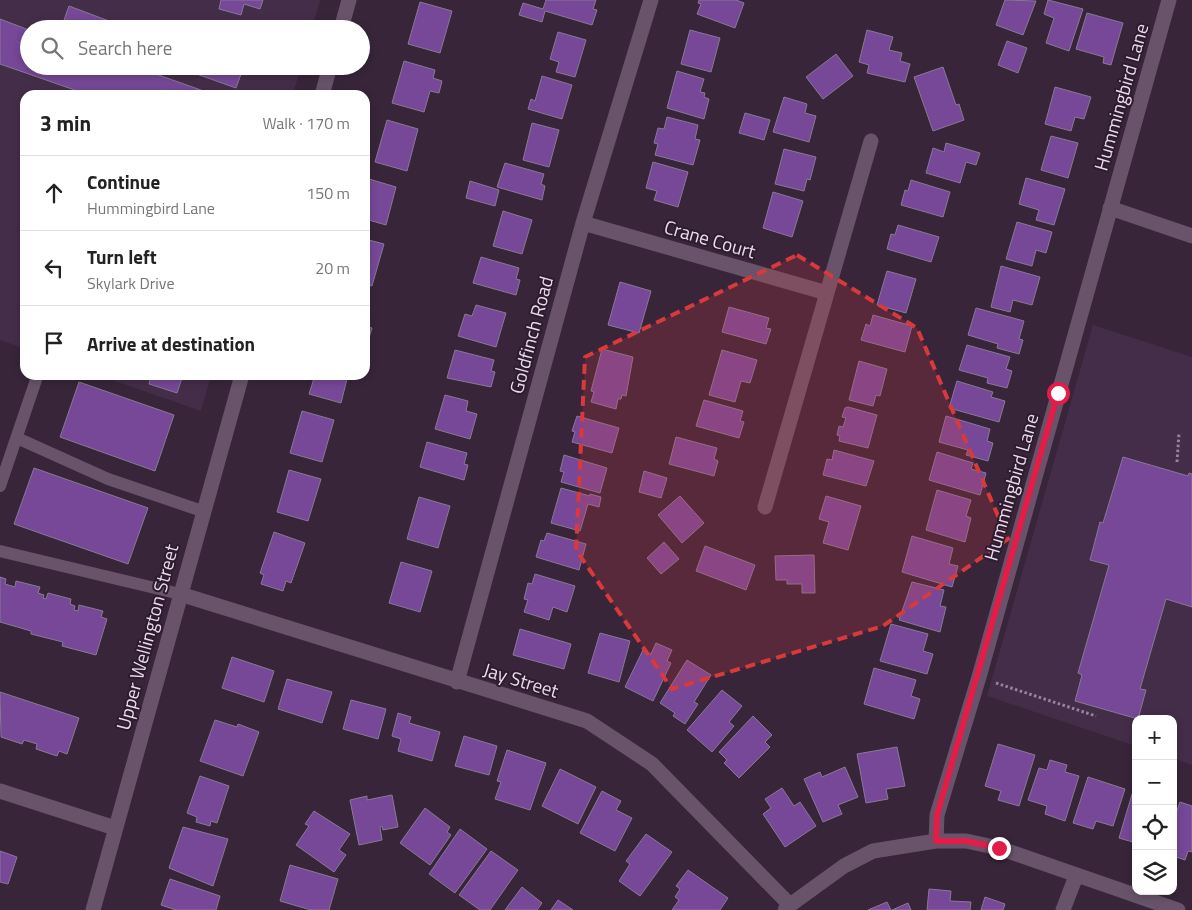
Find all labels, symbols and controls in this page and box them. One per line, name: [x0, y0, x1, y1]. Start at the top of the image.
search box: [20, 20, 370, 75]
street label: Hummingbird Lane: [1086, 20, 1155, 174]
text: Search here: [78, 33, 172, 62]
icon: search: [38, 34, 66, 62]
text: 3 min: [40, 107, 91, 139]
text: Walk · 170 m: [262, 111, 350, 135]
text: Continue: [87, 167, 160, 196]
icon: ahead: [40, 179, 68, 207]
text: 150 m: [306, 181, 350, 205]
text: Hummingbird Lane: [87, 196, 215, 220]
street label: Crane Court: [661, 212, 760, 265]
text: Turn left: [87, 242, 157, 271]
icon: left: [40, 254, 68, 282]
text: 20 m: [315, 256, 350, 280]
text: Skylark Drive: [87, 271, 175, 295]
street label: Goldfinch Road: [501, 273, 560, 397]
icon: arrive: [40, 329, 68, 357]
text: Arrive at destination: [87, 329, 255, 358]
route start: [1047, 382, 1070, 405]
street label: Hummingbird Lane: [976, 410, 1045, 564]
street label: Upper Wellington Street: [108, 540, 185, 733]
street label: Jay Street: [480, 654, 563, 705]
map controls: [1132, 715, 1177, 895]
button: +: [1132, 715, 1177, 760]
button: −: [1132, 760, 1177, 805]
button: locate: [1132, 805, 1177, 850]
route end: [988, 837, 1011, 860]
button: layers: [1132, 850, 1177, 895]

